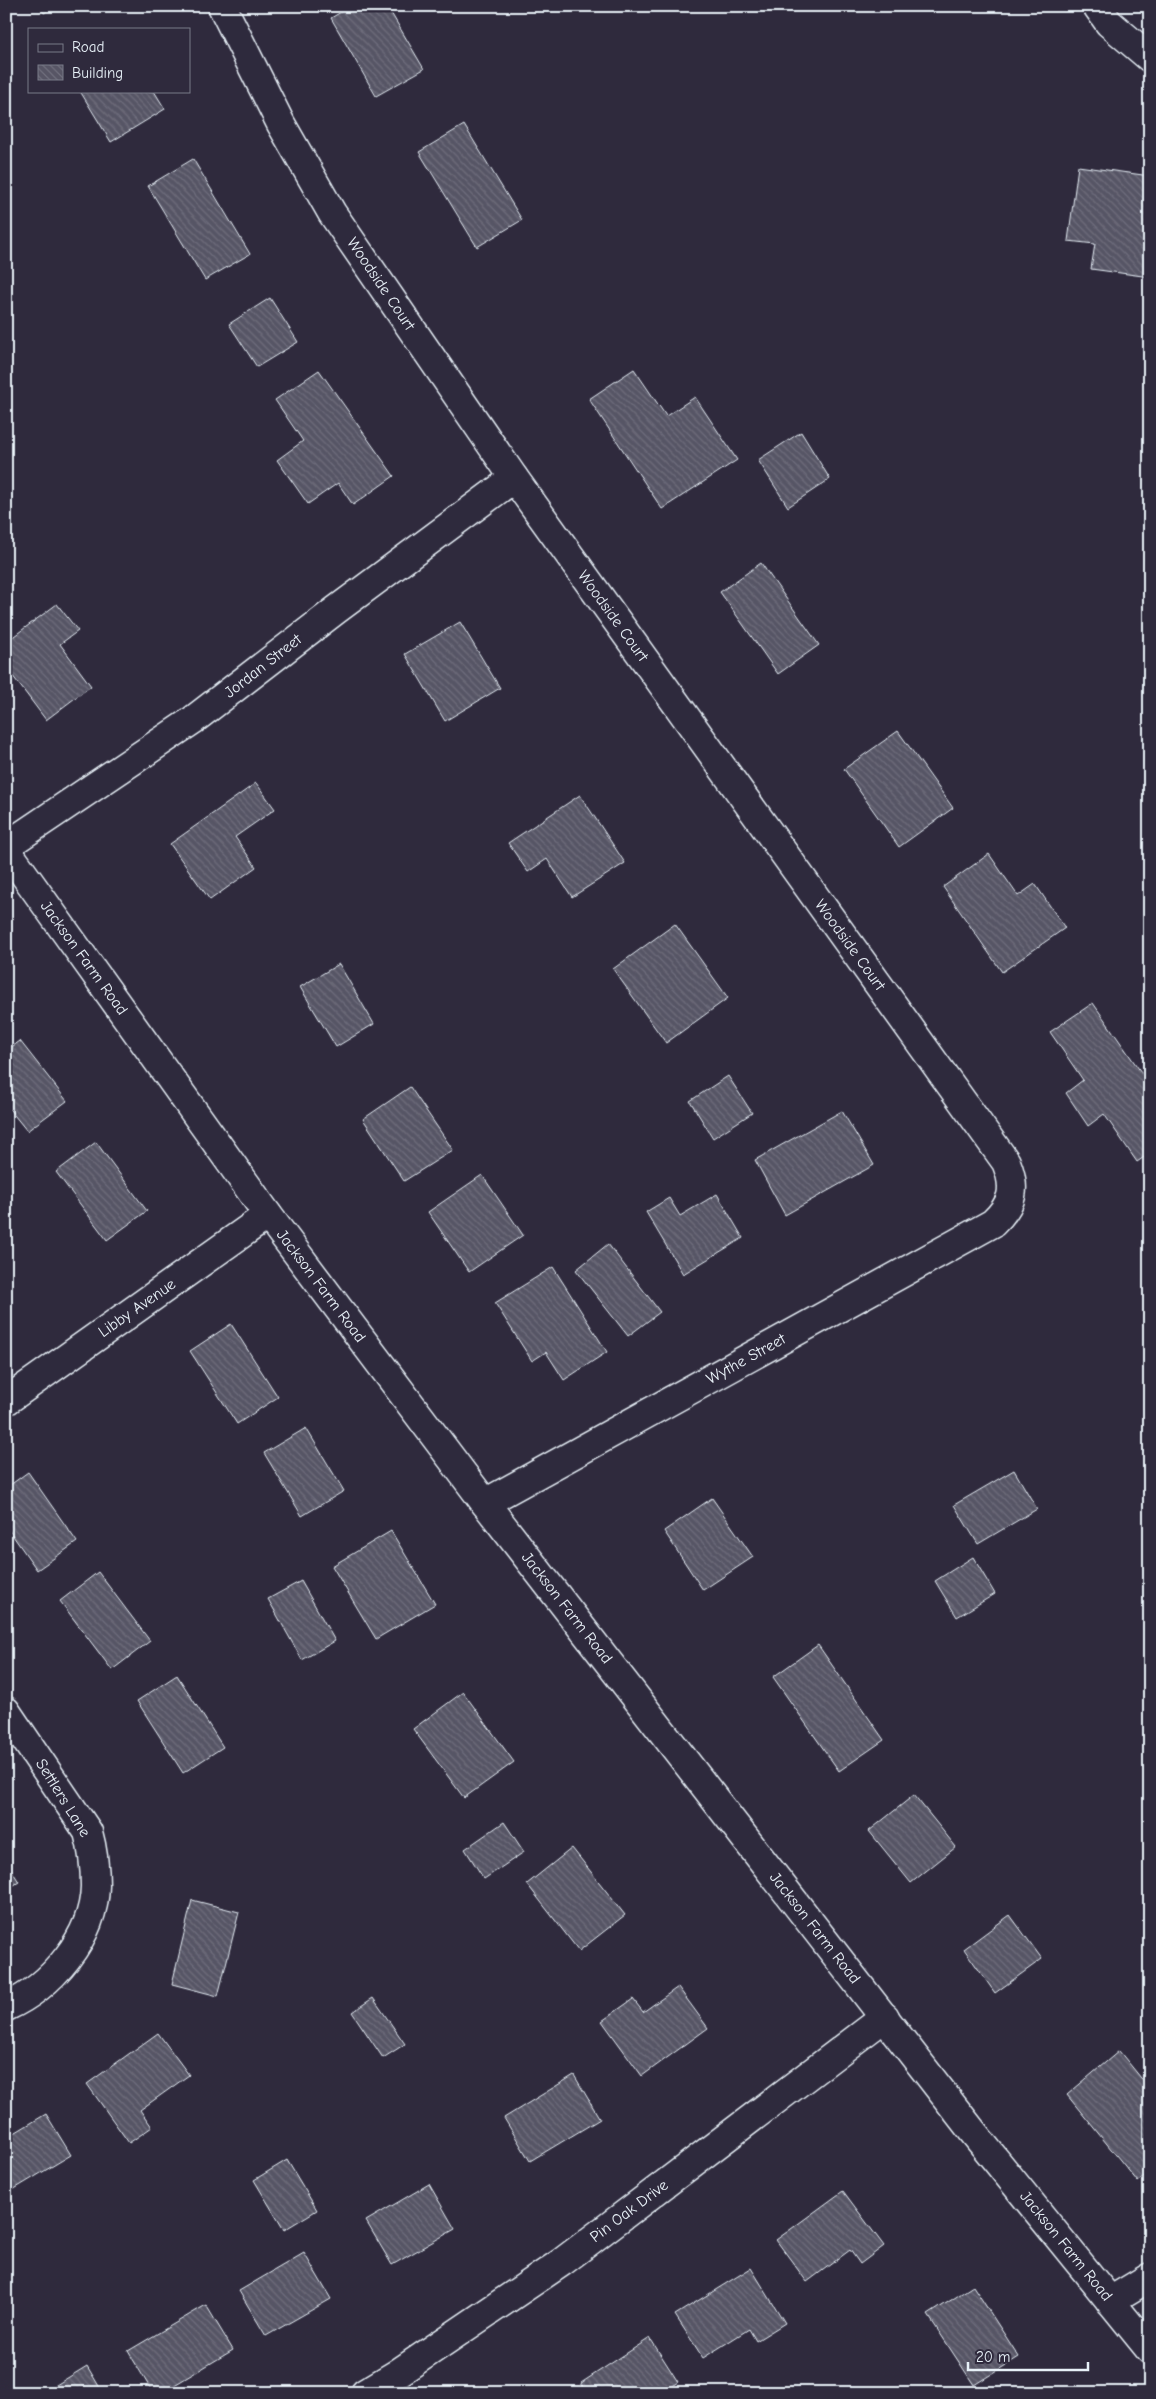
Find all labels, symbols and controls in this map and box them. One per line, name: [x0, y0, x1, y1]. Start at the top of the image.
legend: [28, 28, 190, 92]
text: Road: [72, 38, 104, 56]
text: Building: [72, 64, 123, 82]
street label: Woodside Court: [343, 234, 419, 334]
street label: Woodside Court: [574, 567, 652, 665]
street label: Jordan Street: [221, 630, 305, 702]
street label: Woodside Court: [811, 896, 889, 994]
street label: Jackson Farm Road: [37, 898, 131, 1018]
street label: Jackson Farm Road: [273, 1226, 369, 1346]
street label: Libby Avenue: [95, 1275, 179, 1341]
street label: Wythe Street: [703, 1330, 789, 1388]
street label: Jackson Farm Road: [518, 1549, 616, 1667]
street label: Settlers Lane: [32, 1756, 94, 1840]
street label: Jackson Farm Road: [766, 1869, 864, 1987]
street label: Pin Oak Drive: [587, 2176, 671, 2246]
street label: Jackson Farm Road: [1016, 2187, 1116, 2305]
scale bar: [968, 2339, 1088, 2371]
text: 20 m: [976, 2348, 1010, 2366]

